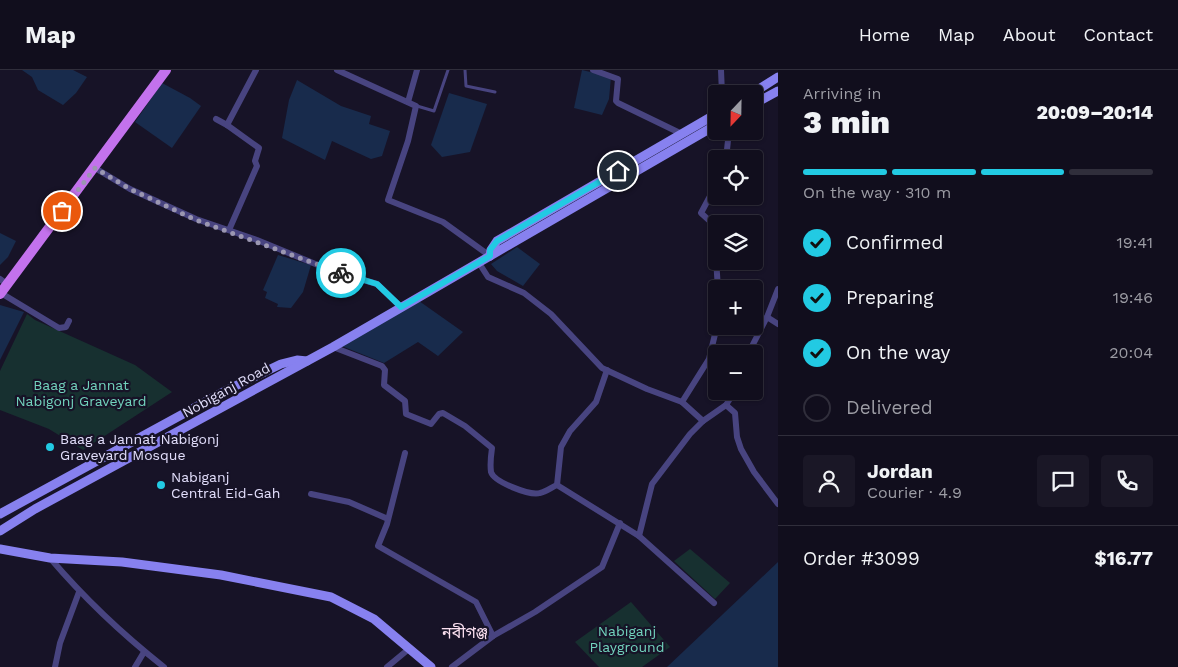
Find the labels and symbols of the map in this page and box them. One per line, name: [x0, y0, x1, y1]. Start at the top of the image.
north arrow: [708, 85, 762, 140]
pin: [597, 150, 639, 192]
pin: [41, 190, 83, 232]
courier: [316, 248, 366, 298]
street label: Nobiganj Road: [179, 359, 273, 421]
park label: Baag a Jannat Nabigonj Graveyard: [15, 377, 147, 409]
place label: Baag a Jannat Nabigonj Graveyard Mosque: [60, 431, 219, 463]
marker: Baag a Jannat Nabigonj Graveyard Mosque: [44, 441, 56, 453]
place label: Nabiganj Central Eid-Gah: [171, 469, 280, 501]
marker: Nabiganj Central Eid-Gah: [155, 479, 167, 491]
district label: নবীগঞ্জ: [441, 623, 488, 642]
park label: Nabiganj Playground: [590, 623, 664, 655]

